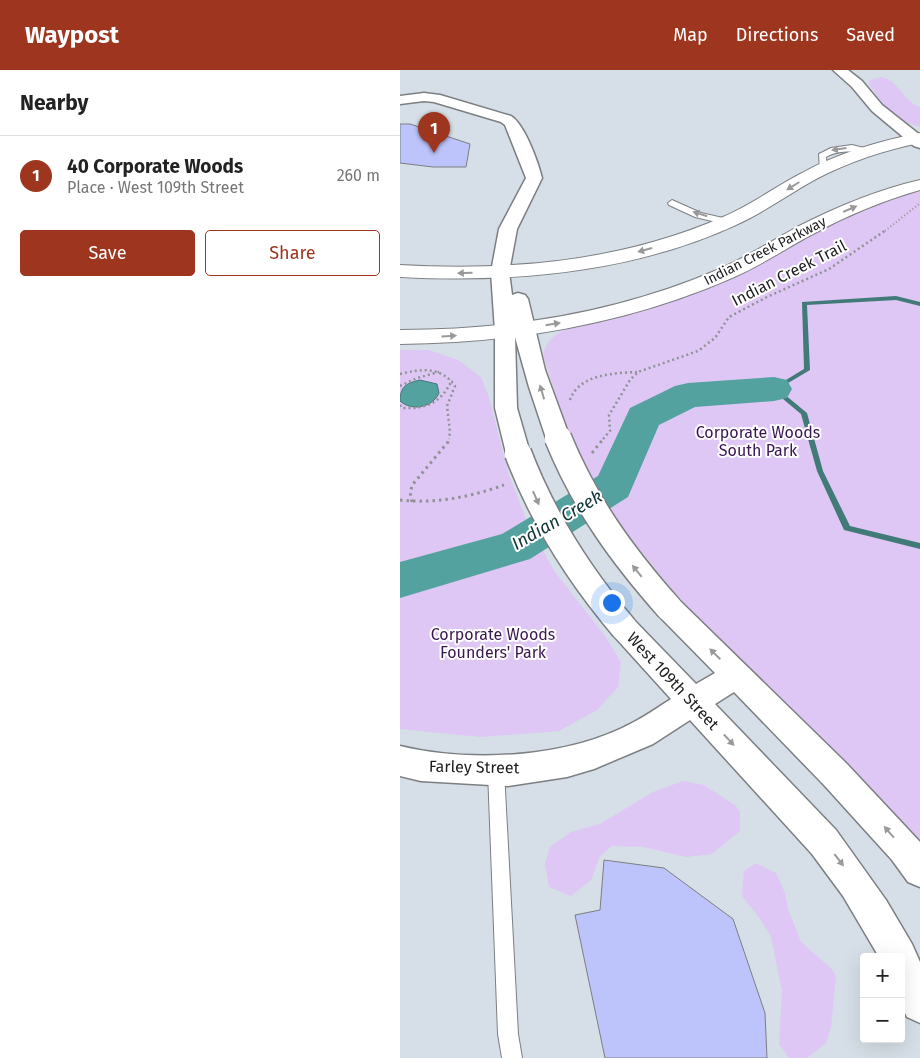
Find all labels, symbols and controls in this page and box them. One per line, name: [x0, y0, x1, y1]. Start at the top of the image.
text: Waypost: [25, 21, 119, 49]
text: Map: [673, 24, 708, 46]
text: Directions: [736, 24, 818, 46]
text: Saved: [846, 24, 895, 46]
text: Nearby: [20, 90, 88, 116]
pin: 1: [418, 112, 450, 153]
one-way arrow: [831, 145, 847, 153]
text: 40 Corporate Woods: [67, 155, 243, 178]
text: 1: [32, 166, 40, 185]
text: 260 m: [337, 166, 380, 185]
text: Place · West 109th Street: [67, 178, 244, 197]
one-way arrow: [787, 182, 800, 191]
one-way arrow: [843, 205, 857, 213]
one-way arrow: [692, 210, 707, 217]
street label: Indian Creek Parkway: [701, 213, 829, 289]
button: Save: [20, 230, 195, 276]
button: Share: [205, 230, 380, 276]
street label: Indian Creek Trail: [729, 236, 850, 310]
one-way arrow: [637, 246, 652, 254]
one-way arrow: [456, 270, 472, 278]
one-way arrow: [546, 320, 562, 328]
one-way arrow: [441, 331, 457, 339]
one-way arrow: [537, 384, 545, 399]
park label: Corporate Woods South Park: [696, 423, 820, 460]
water label: Indian Creek: [508, 485, 606, 555]
one-way arrow: [532, 491, 540, 505]
one-way arrow: [632, 565, 643, 577]
your location: [599, 590, 625, 616]
park label: Corporate Woods Founders' Park: [431, 625, 555, 662]
street label: West 109th Street: [623, 628, 723, 734]
one-way arrow: [709, 648, 721, 660]
one-way arrow: [723, 734, 735, 746]
street label: Farley Street: [429, 757, 520, 777]
one-way arrow: [884, 826, 895, 839]
one-way arrow: [834, 853, 844, 867]
map controls: [860, 953, 905, 1043]
button: +: [860, 953, 905, 998]
button: −: [860, 998, 905, 1043]

